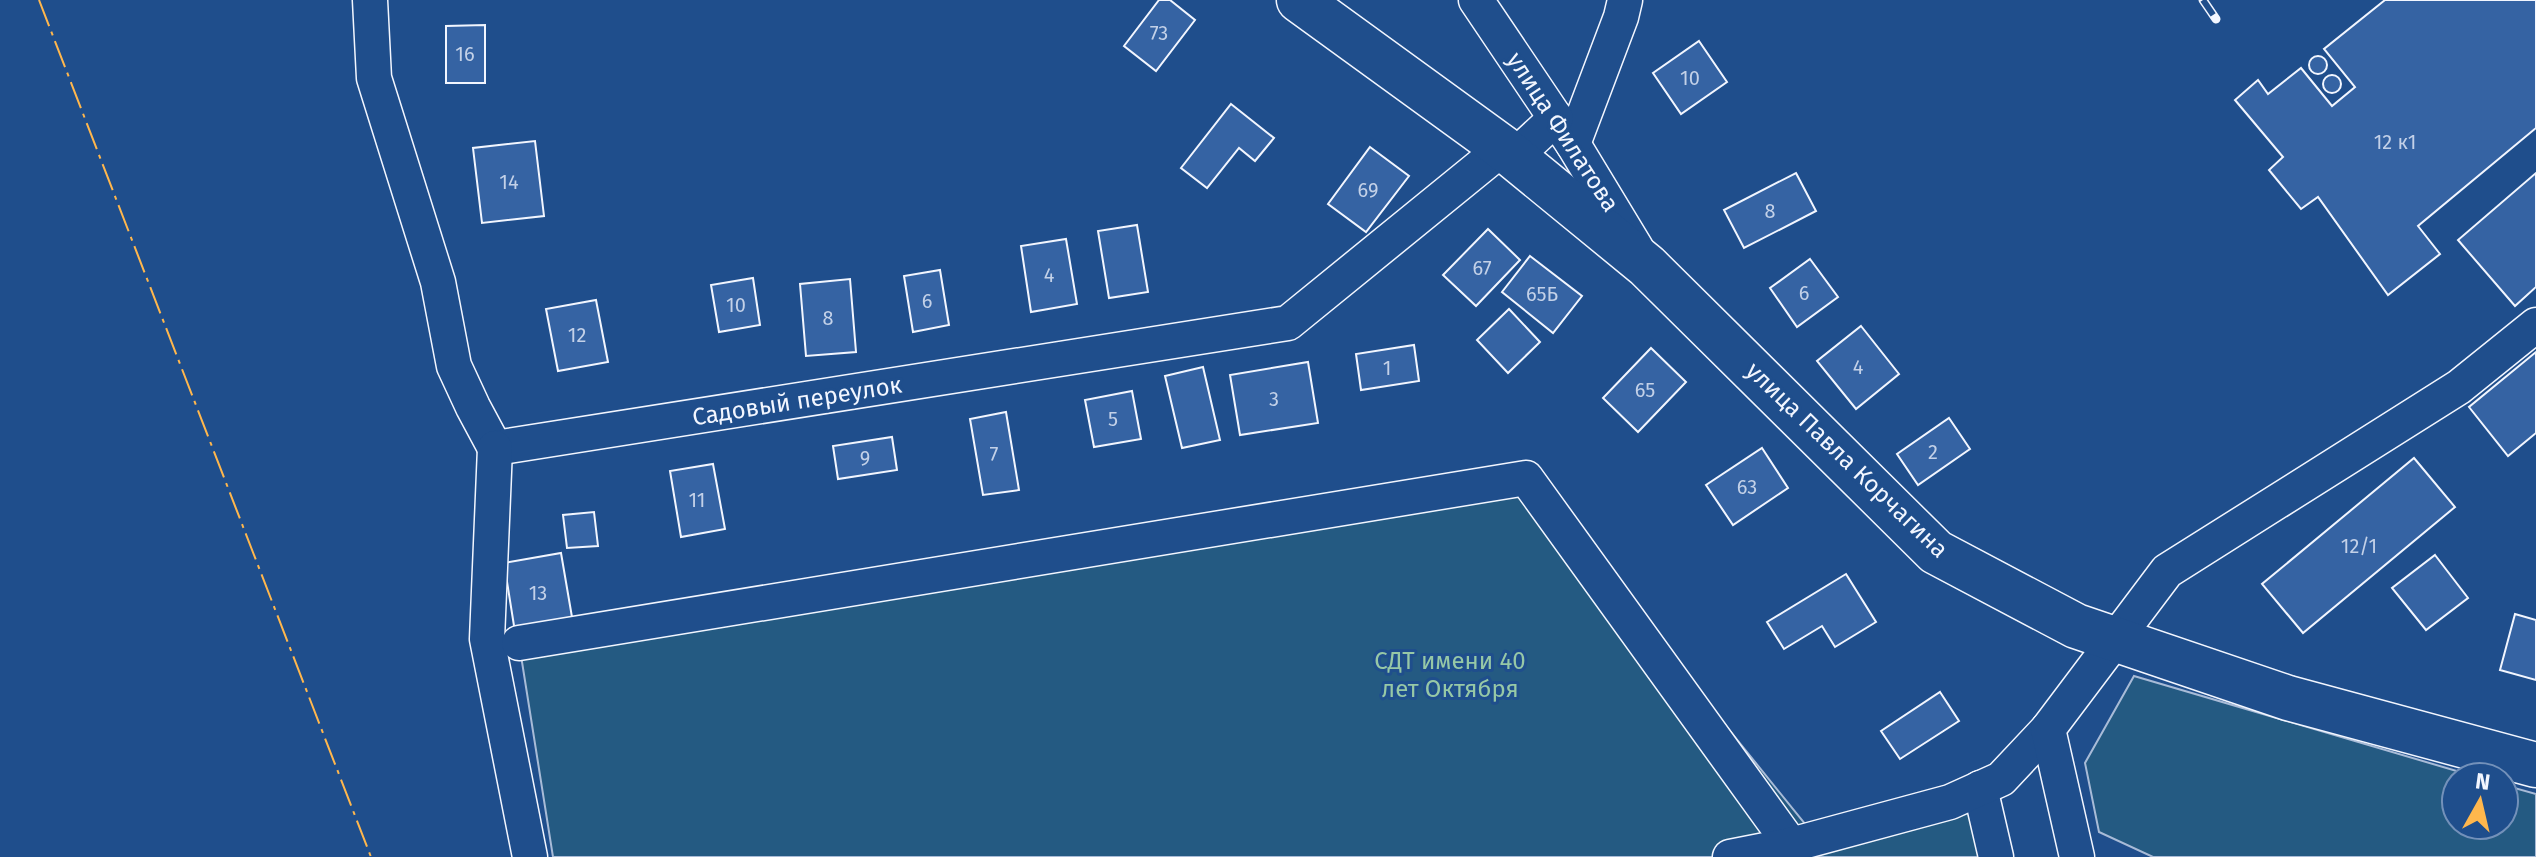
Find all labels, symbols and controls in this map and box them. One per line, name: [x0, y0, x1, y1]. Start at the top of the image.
house number: 73: [1150, 21, 1168, 45]
house number: 16: [455, 42, 475, 66]
street label: улица Филатова: [1501, 47, 1625, 217]
house number: 10: [1680, 66, 1700, 90]
house number: 12 к1: [2374, 130, 2416, 154]
house number: 14: [499, 170, 519, 194]
house number: 69: [1358, 178, 1378, 202]
house number: 8: [1764, 199, 1776, 223]
house number: 67: [1472, 256, 1492, 280]
house number: 4: [1044, 263, 1055, 287]
house number: 6: [1799, 281, 1809, 305]
house number: 65Б: [1526, 282, 1558, 306]
house number: 6: [922, 289, 932, 313]
house number: 10: [726, 293, 746, 317]
house number: 8: [822, 306, 834, 330]
house number: 12: [568, 323, 586, 347]
house number: 4: [1853, 355, 1864, 379]
house number: 1: [1383, 356, 1391, 380]
street label: улица Павла Корчагина: [1740, 356, 1954, 564]
street label: Садовый переулок: [690, 371, 904, 431]
house number: 65: [1635, 378, 1655, 402]
house number: 3: [1269, 387, 1279, 411]
house number: 5: [1108, 407, 1118, 431]
house number: 2: [1928, 440, 1938, 464]
house number: 7: [990, 442, 999, 466]
house number: 9: [860, 446, 870, 470]
house number: 63: [1737, 475, 1757, 499]
house number: 11: [688, 488, 706, 512]
house number: 12/1: [2341, 534, 2377, 558]
house number: 13: [529, 581, 547, 605]
park label: СДТ имени 40 лет Октября: [1374, 647, 1526, 703]
north arrow: [2440, 761, 2520, 841]
text: N: [2474, 767, 2492, 796]

